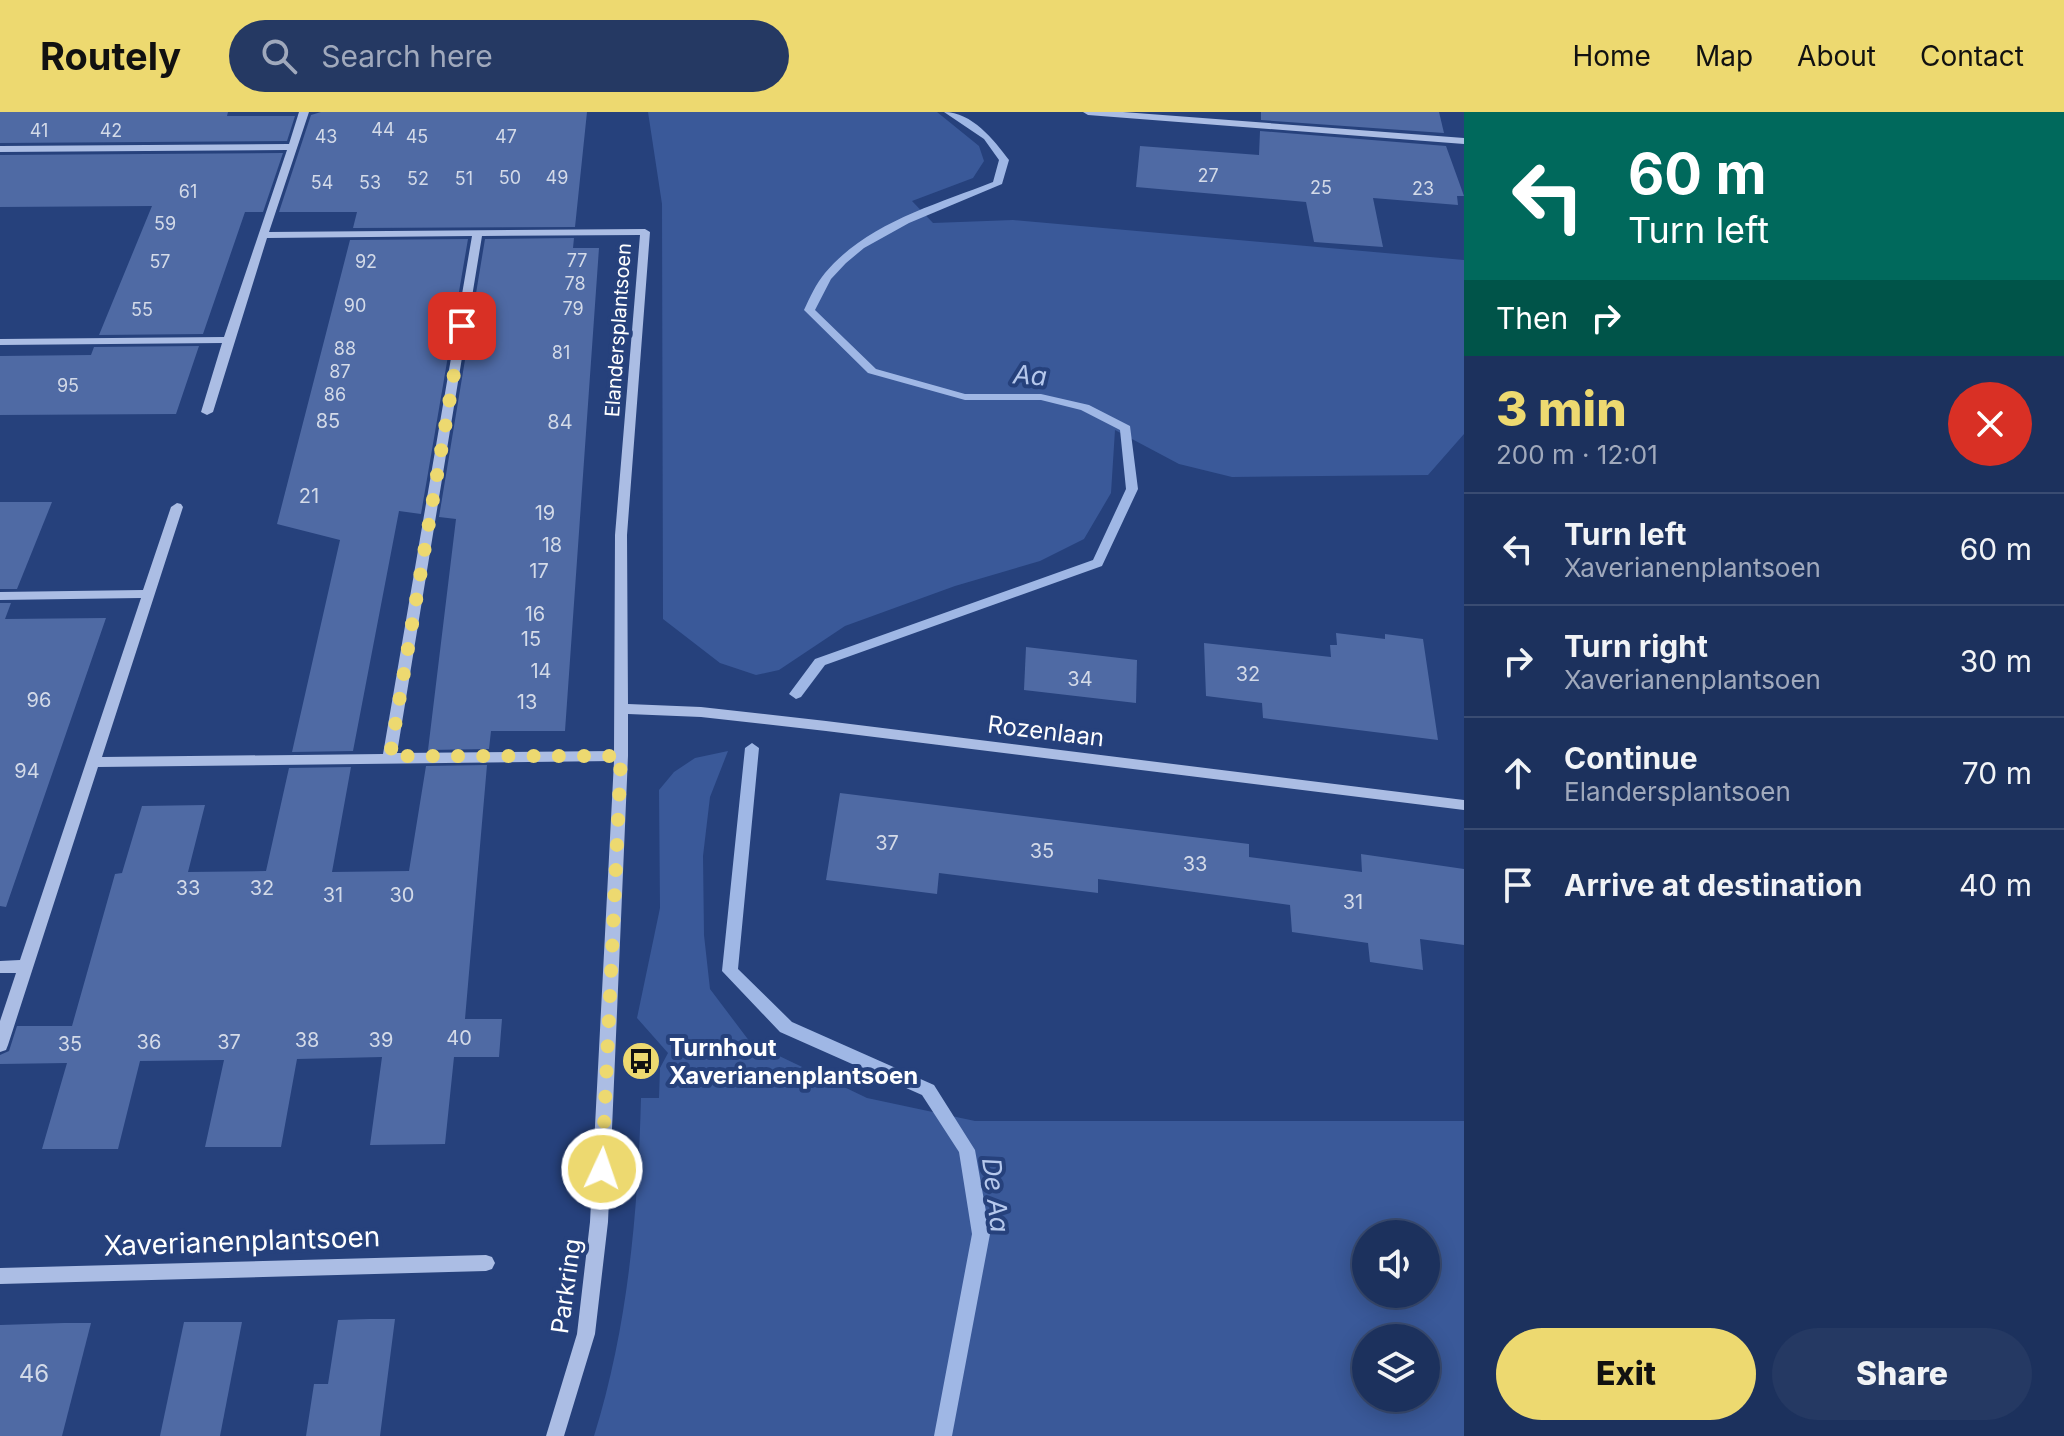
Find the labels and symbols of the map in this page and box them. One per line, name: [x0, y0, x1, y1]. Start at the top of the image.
house number: 44: [371, 119, 395, 140]
house number: 41: [30, 120, 48, 141]
house number: 42: [100, 120, 122, 141]
house number: 43: [315, 126, 337, 147]
house number: 45: [406, 126, 428, 147]
house number: 47: [495, 126, 517, 147]
house number: 27: [1197, 165, 1219, 186]
house number: 50: [499, 167, 521, 188]
house number: 49: [546, 167, 568, 188]
house number: 52: [407, 168, 429, 189]
house number: 51: [455, 168, 473, 189]
house number: 54: [311, 172, 333, 193]
house number: 53: [359, 172, 381, 193]
house number: 25: [1310, 177, 1332, 198]
house number: 23: [1412, 178, 1434, 199]
house number: 61: [179, 181, 197, 202]
house number: 59: [154, 213, 176, 234]
street label: Elandersplantsoen: [600, 242, 636, 418]
house number: 77: [567, 250, 587, 271]
house number: 57: [149, 251, 171, 272]
house number: 92: [355, 251, 377, 272]
house number: 78: [564, 273, 586, 294]
pin: [428, 292, 496, 360]
house number: 90: [344, 295, 366, 316]
house number: 79: [562, 298, 584, 319]
house number: 55: [131, 299, 153, 320]
house number: 88: [334, 338, 356, 359]
house number: 81: [552, 342, 570, 363]
water label: Aa: [1011, 358, 1048, 392]
house number: 87: [329, 361, 351, 382]
house number: 95: [57, 375, 79, 396]
house number: 86: [324, 384, 346, 405]
house number: 85: [316, 409, 340, 433]
house number: 84: [547, 410, 573, 434]
house number: 21: [299, 484, 319, 508]
house number: 19: [535, 501, 555, 525]
house number: 18: [542, 533, 562, 557]
house number: 17: [529, 559, 549, 583]
house number: 16: [525, 602, 545, 626]
house number: 15: [521, 627, 541, 651]
house number: 14: [530, 659, 552, 683]
house number: 32: [1236, 662, 1260, 686]
house number: 34: [1067, 667, 1093, 691]
house number: 96: [27, 688, 51, 712]
house number: 13: [517, 690, 537, 714]
street label: Rozenlaan: [986, 709, 1106, 753]
house number: 94: [14, 759, 40, 783]
house number: 37: [875, 831, 899, 855]
house number: 35: [1030, 839, 1054, 863]
house number: 33: [1183, 852, 1207, 876]
house number: 33: [176, 876, 200, 900]
house number: 32: [250, 876, 274, 900]
house number: 31: [323, 883, 343, 907]
house number: 30: [390, 883, 414, 907]
house number: 31: [1343, 890, 1363, 914]
house number: 40: [446, 1026, 472, 1050]
house number: 38: [295, 1028, 319, 1052]
house number: 39: [369, 1028, 393, 1052]
house number: 36: [137, 1030, 161, 1054]
house number: 37: [217, 1030, 241, 1054]
house number: 35: [58, 1032, 82, 1056]
place label: Turnhout Xaverianenplantsoen: [669, 1033, 918, 1090]
bus stop icon: Turnhout Xaverianenplantsoen: [620, 1040, 662, 1082]
position arrow: [560, 1127, 644, 1211]
water label: De Aa: [976, 1156, 1016, 1234]
street label: Xaverianenplantsoen: [103, 1219, 381, 1263]
street label: Parkring: [545, 1237, 587, 1335]
house number: 46: [19, 1359, 49, 1388]

